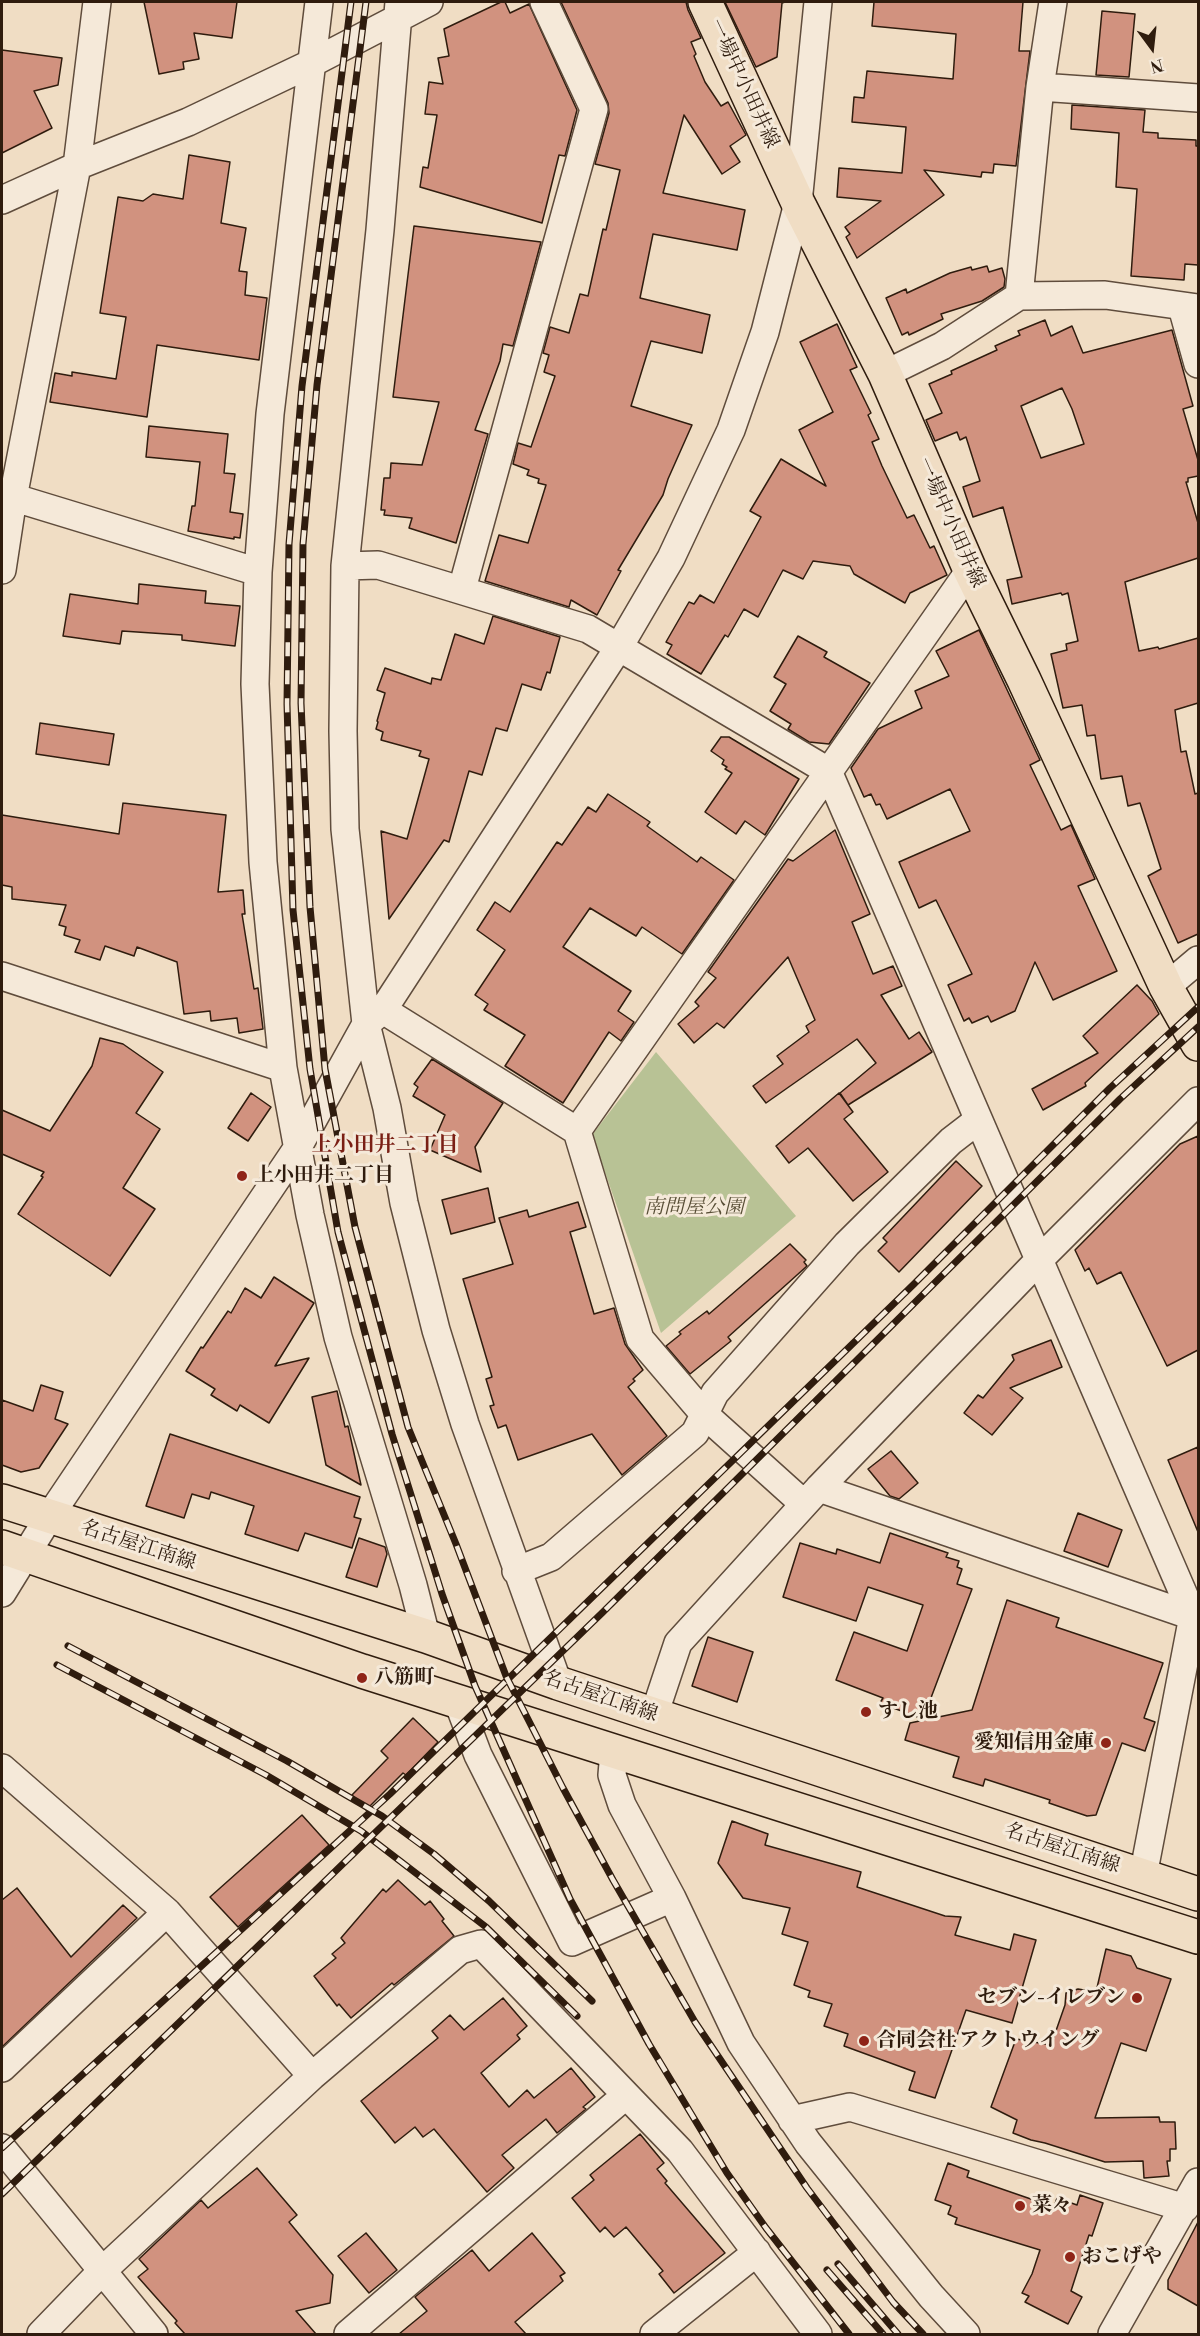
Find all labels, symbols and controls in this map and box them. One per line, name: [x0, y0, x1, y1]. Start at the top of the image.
street label: 一場中小田井線: [703, 15, 783, 153]
north arrow: [1122, 18, 1182, 78]
text: N: [1148, 54, 1165, 77]
street label: 一場中小田井線: [911, 454, 989, 592]
district label: 上小田井二丁目: [312, 1133, 458, 1159]
place label: 上小田井二丁目: [254, 1164, 394, 1188]
marker: 上小田井二丁目: [235, 1169, 249, 1183]
park label: 南問屋公園: [644, 1196, 744, 1220]
street label: 名古屋江南線: [77, 1516, 199, 1576]
place label: 八筋町: [374, 1666, 434, 1690]
street label: 名古屋江南線: [539, 1666, 661, 1728]
marker: 八筋町: [355, 1671, 369, 1685]
place label: すし池: [878, 1700, 938, 1724]
marker: すし池: [859, 1705, 873, 1719]
place label: 愛知信用金庫: [974, 1731, 1094, 1755]
marker: 愛知信用金庫: [1099, 1736, 1113, 1750]
street label: 名古屋江南線: [1001, 1819, 1123, 1879]
place label: セブン-イレブン: [977, 1986, 1125, 2010]
marker: セブン-イレブン: [1130, 1991, 1144, 2005]
place label: 合同会社 アクトウイング: [876, 2029, 1099, 2053]
marker: 合同会社 アクトウイング: [857, 2034, 871, 2048]
place label: 菜々: [1032, 2194, 1072, 2218]
marker: 菜々: [1013, 2199, 1027, 2213]
place label: おこげや: [1082, 2245, 1162, 2269]
marker: おこげや: [1063, 2250, 1077, 2264]

